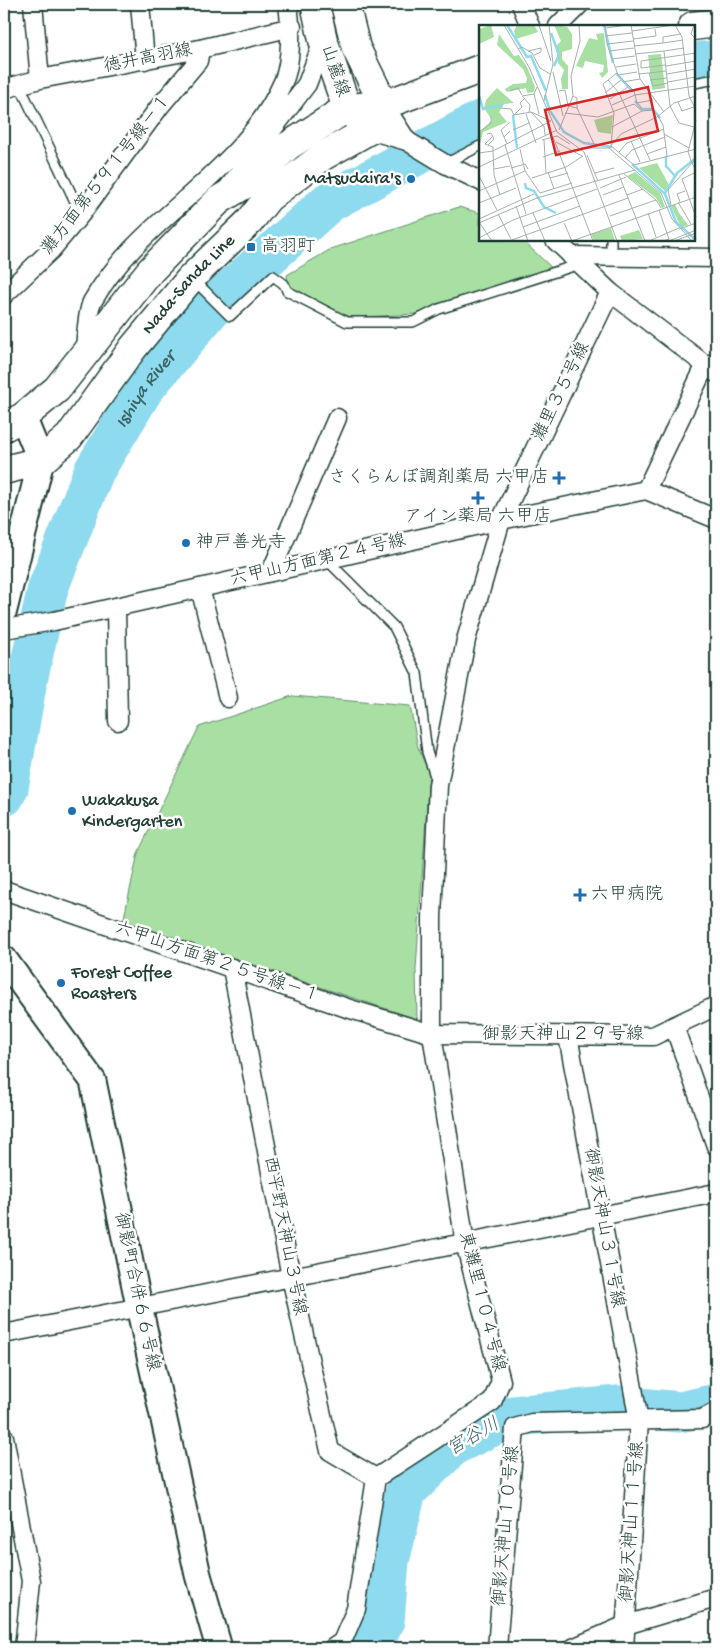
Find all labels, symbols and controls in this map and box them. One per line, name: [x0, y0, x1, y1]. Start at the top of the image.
inset map: [479, 25, 695, 241]
street label: 徳井高羽線: [102, 39, 194, 78]
street label: 山麓線: [315, 42, 354, 100]
street label: 灘方面第５９１号線－１: [37, 90, 176, 259]
place label: Matsudaira's: [304, 169, 402, 190]
marker: Matsudaira's: [405, 173, 417, 185]
street label: Nada-Sanda Line: [138, 230, 240, 339]
place label: 高羽町: [261, 236, 315, 258]
marker: 高羽町: [245, 241, 257, 253]
street label: 灘里３５号線: [528, 338, 595, 445]
water label: Ishiya River: [111, 344, 184, 433]
place label: さくらんぼ調剤薬局 六甲店: [329, 467, 549, 489]
marker: さくらんぼ調剤薬局 六甲店: [553, 472, 565, 484]
marker: アイン薬局 六甲店: [472, 492, 484, 504]
place label: アイン薬局 六甲店: [404, 506, 552, 528]
street label: 六甲山方面第２４号線: [228, 530, 408, 591]
place label: 神戸善光寺: [196, 532, 286, 554]
marker: 神戸善光寺: [180, 537, 192, 549]
place label: Wakakusa Kindergarten: [82, 791, 183, 833]
marker: Wakakusa Kindergarten: [66, 805, 78, 817]
place label: 六甲病院: [591, 884, 663, 906]
marker: 六甲病院: [573, 888, 587, 902]
street label: 六甲山方面第２５号線－１: [111, 917, 323, 1008]
place label: Forest Coffee Roasters: [70, 963, 173, 1005]
marker: Forest Coffee Roasters: [55, 977, 67, 989]
street label: 御影天神山２９号線: [482, 1024, 644, 1046]
street label: 御影天神山３１号線: [579, 1146, 628, 1310]
street label: 西平野天神山３号線: [258, 1154, 311, 1318]
street label: 御影町合併６６号線: [109, 1210, 164, 1373]
street label: 東灘里１０４号線: [453, 1229, 510, 1374]
water label: 宮谷川: [443, 1413, 504, 1462]
street label: 御影天神山１１号線: [616, 1440, 649, 1604]
street label: 御影天神山１０号線: [488, 1444, 525, 1608]

